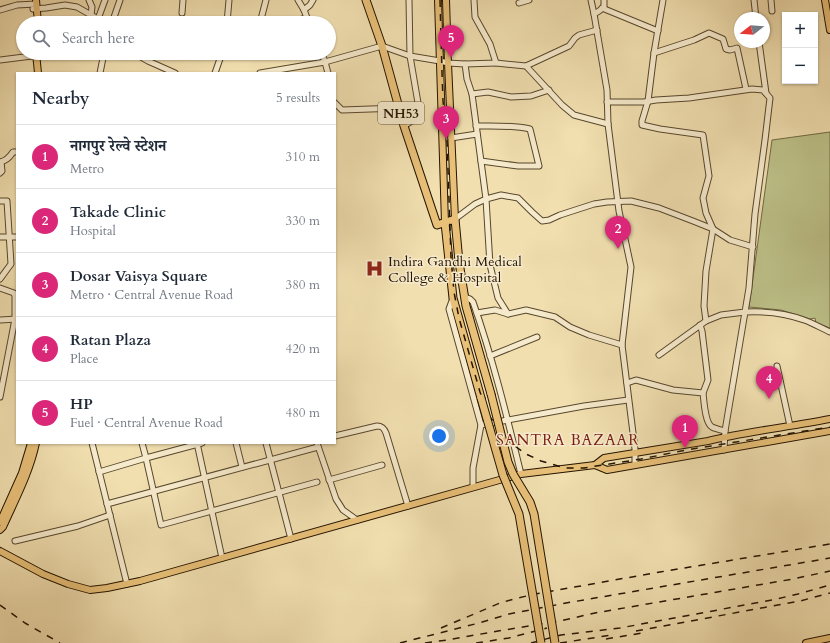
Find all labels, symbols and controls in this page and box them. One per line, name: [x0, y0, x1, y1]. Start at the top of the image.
north arrow: [734, 12, 770, 48]
map controls: [782, 12, 818, 84]
button: +: [782, 12, 818, 48]
search box: [16, 16, 336, 60]
pin: 5: [438, 25, 464, 58]
icon: search: [30, 27, 52, 49]
text: Search here: [62, 28, 135, 48]
button: −: [782, 48, 818, 84]
text: Nearby: [32, 87, 89, 110]
text: 5 results: [276, 89, 320, 107]
road number: NH53: [378, 102, 424, 124]
pin: 3: [433, 106, 459, 139]
text: नागपुर रेल्वे स्टेशन: [70, 136, 166, 156]
text: 1: [42, 148, 48, 166]
text: 310 m: [286, 148, 320, 166]
text: Metro: [70, 160, 104, 178]
text: Takade Clinic: [70, 202, 166, 222]
text: 2: [42, 212, 48, 230]
text: 330 m: [286, 212, 320, 230]
pin: 2: [605, 216, 631, 249]
text: Hospital: [70, 222, 116, 240]
place label: Indira Gandhi Medical College & Hospital: [388, 252, 522, 287]
hospital icon: Indira Gandhi Medical College & Hospital: [365, 259, 385, 279]
text: Dosar Vaisya Square: [70, 266, 208, 286]
text: 3: [42, 276, 48, 294]
text: 380 m: [286, 276, 320, 294]
text: Metro · Central Avenue Road: [70, 286, 233, 304]
text: Ratan Plaza: [70, 330, 151, 350]
text: 4: [42, 340, 48, 358]
text: 420 m: [286, 340, 320, 358]
text: Place: [70, 350, 98, 368]
pin: 4: [756, 366, 782, 399]
text: HP: [70, 394, 93, 414]
text: 5: [42, 404, 48, 422]
text: 480 m: [286, 404, 320, 422]
text: Fuel · Central Avenue Road: [70, 414, 223, 432]
pin: 1: [672, 415, 698, 448]
your location: [429, 426, 449, 446]
district label: SANTRA BAZAAR: [496, 430, 640, 450]

